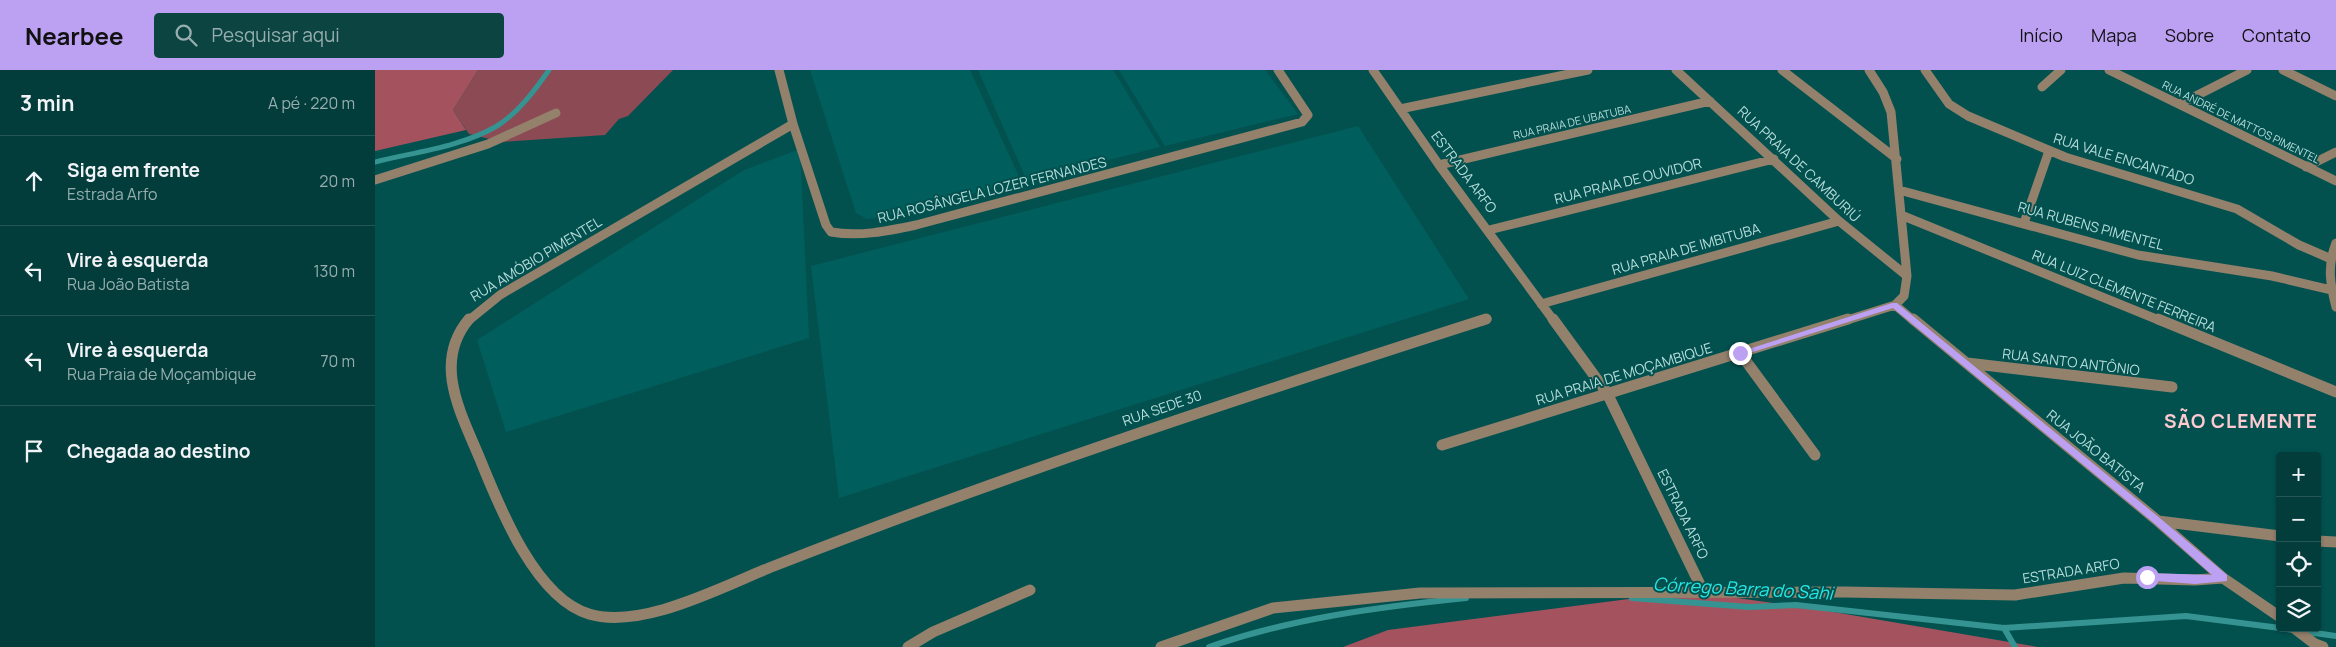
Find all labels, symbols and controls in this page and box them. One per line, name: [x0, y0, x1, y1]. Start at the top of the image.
search box: [154, 13, 504, 58]
text: Nearbee: [25, 19, 124, 52]
icon: search: [172, 21, 200, 49]
text: Pesquisar aqui: [212, 22, 340, 48]
text: Início: [2019, 23, 2063, 47]
text: Mapa: [2091, 23, 2137, 47]
text: Sobre: [2165, 23, 2214, 47]
text: Contato: [2242, 23, 2311, 47]
street label: RUA ANDRÉ DE MATTOS PIMENTEL: [2160, 77, 2323, 167]
text: 3 min: [20, 89, 74, 117]
text: A pé · 220 m: [268, 92, 355, 114]
street label: RUA PRAIA DE UBATUBA: [1512, 101, 1632, 142]
street label: RUA PRAIA DE CAMBURIÚ: [1734, 101, 1865, 226]
street label: ESTRADA ARFO: [1427, 127, 1501, 217]
street label: RUA VALE ENCANTADO: [2051, 128, 2197, 189]
street label: RUA ROSÂNGELA LOZER FERNANDES: [875, 152, 1109, 227]
street label: RUA PRAIA DE OUVIDOR: [1552, 153, 1704, 208]
text: Siga em frente: [67, 157, 200, 183]
icon: ahead: [20, 167, 48, 195]
text: 20 m: [319, 170, 355, 192]
text: Estrada Arfo: [67, 183, 158, 205]
street label: RUA RUBENS PIMENTEL: [2016, 197, 2166, 254]
street label: RUA AMÓBIO PIMENTEL: [467, 212, 605, 305]
street label: RUA PRAIA DE IMBITUBA: [1609, 218, 1762, 279]
street label: RUA LUIZ CLEMENTE FERREIRA: [2029, 245, 2219, 336]
text: Vire à esquerda: [67, 247, 208, 273]
icon: left: [20, 257, 48, 285]
text: 130 m: [313, 260, 355, 282]
text: Rua João Batista: [67, 273, 190, 295]
text: Vire à esquerda: [67, 337, 208, 363]
street label: RUA PRAIA DE MOÇAMBIQUE: [1533, 338, 1714, 409]
route end: [1729, 342, 1752, 365]
street label: RUA SANTO ANTÔNIO: [2001, 344, 2141, 379]
icon: left: [20, 347, 48, 375]
text: 70 m: [320, 350, 355, 372]
text: Rua Praia de Moçambique: [67, 363, 256, 385]
street label: RUA SEDE 30: [1120, 385, 1204, 430]
street label: RUA JOÃO BATISTA: [2043, 405, 2150, 496]
district label: SÃO CLEMENTE: [2164, 408, 2318, 434]
icon: arrive: [20, 437, 48, 465]
text: Chegada ao destino: [67, 438, 250, 464]
map controls: [2276, 452, 2321, 632]
button: +: [2276, 452, 2321, 497]
street label: ESTRADA ARFO: [1653, 466, 1713, 562]
button: −: [2276, 497, 2321, 542]
button: locate: [2276, 542, 2321, 587]
street label: ESTRADA ARFO: [2021, 553, 2121, 588]
route start: [2136, 566, 2159, 589]
water label: Córrego Barra do Sahi: [1653, 571, 1836, 605]
button: layers: [2276, 587, 2321, 632]

